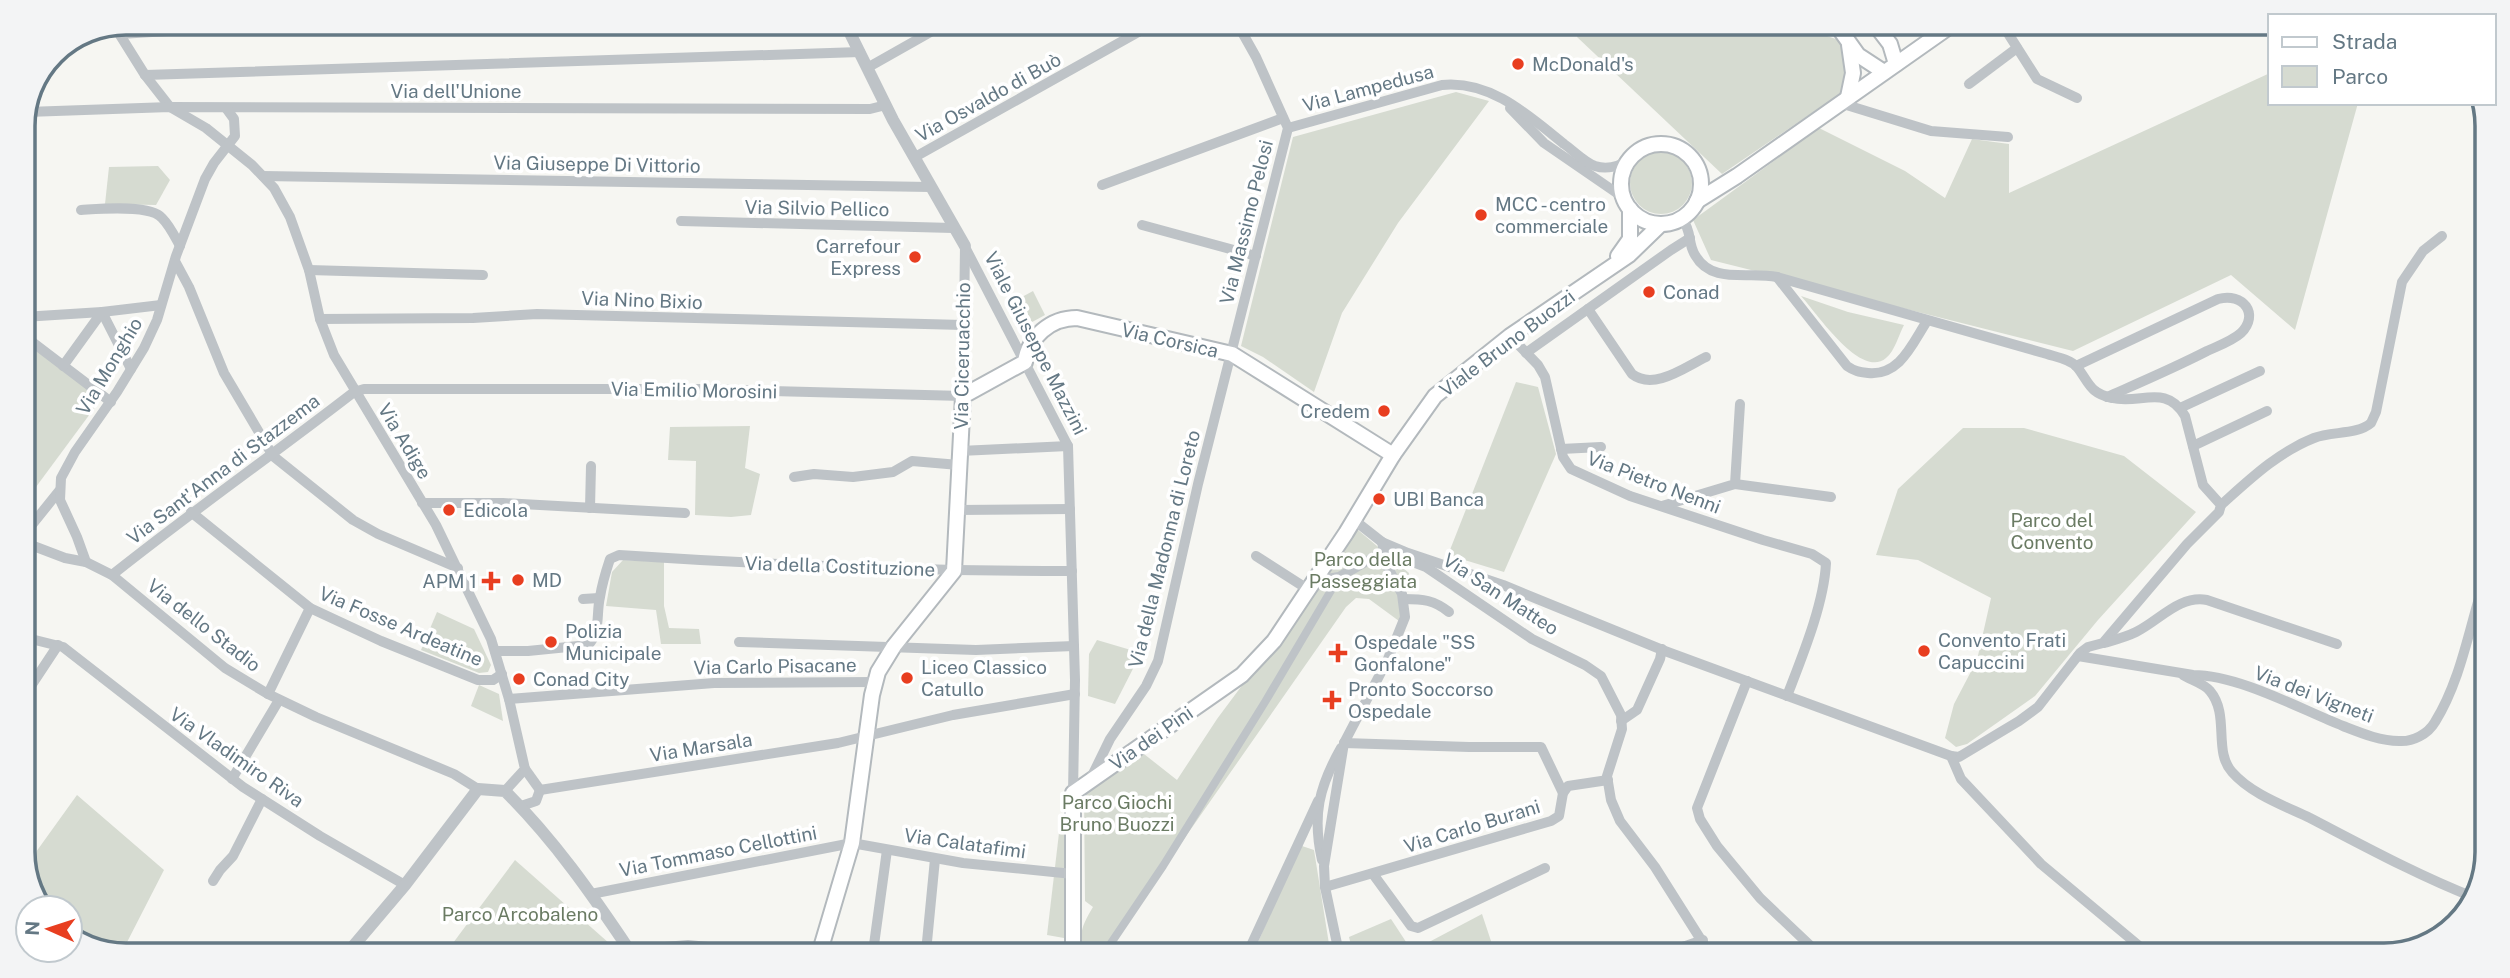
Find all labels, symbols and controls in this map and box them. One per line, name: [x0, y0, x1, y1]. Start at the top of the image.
legend: [2268, 14, 2496, 105]
text: Strada: [2332, 29, 2397, 54]
street label: Via Osvaldo di Buò: [911, 48, 1065, 146]
place label: McDonald's: [1532, 53, 1634, 75]
marker: McDonald's: [1510, 56, 1526, 72]
street label: Via Lampedusa: [1300, 60, 1436, 116]
text: Parco: [2332, 64, 2388, 89]
street label: Via dell'Unione: [391, 80, 522, 102]
street label: Via Massimo Pelosi: [1215, 138, 1277, 306]
street label: Via Giuseppe Di Vittorio: [493, 151, 701, 177]
place label: MCC - centro commerciale: [1495, 193, 1608, 237]
street label: Via Silvio Pellico: [745, 196, 889, 220]
marker: MCC - centro commerciale: [1473, 207, 1489, 223]
place label: Carrefour Express: [816, 235, 901, 279]
street label: Viale Giuseppe Mazzini: [980, 248, 1092, 438]
marker: Carrefour Express: [907, 249, 923, 265]
place label: Conad: [1663, 281, 1720, 303]
street label: Via Ciceruacchio: [950, 282, 974, 430]
marker: Conad: [1641, 284, 1657, 300]
street label: Viale Bruno Buozzi: [1435, 285, 1579, 401]
street label: Via Nino Bixio: [581, 287, 703, 313]
street label: Via Monghio: [71, 314, 147, 418]
street label: Via Corsica: [1119, 318, 1221, 362]
street label: Via Emilio Morosini: [611, 378, 777, 402]
street label: Via Sant'Anna di Stazzema: [122, 389, 324, 549]
street label: Via Adige: [374, 399, 436, 483]
place label: Credem: [1300, 400, 1370, 422]
marker: Credem: [1376, 403, 1392, 419]
street label: Via della Madonna di Loreto: [1124, 428, 1204, 670]
street label: Via Pietro Nenni: [1584, 446, 1724, 518]
place label: UBI Banca: [1393, 488, 1484, 510]
marker: UBI Banca: [1371, 491, 1387, 507]
place label: Edicola: [463, 499, 528, 521]
marker: Edicola: [441, 502, 457, 518]
park label: Parco del Convento: [2010, 509, 2094, 553]
park label: Parco della Passeggiata: [1309, 548, 1417, 592]
street label: Via San Matteo: [1439, 548, 1563, 640]
street label: Via della Costituzione: [744, 552, 936, 580]
place label: MD: [532, 569, 562, 591]
place label: APM 1: [422, 570, 477, 592]
marker: MD: [510, 572, 526, 588]
marker: APM 1: [483, 573, 499, 589]
street label: Via dello Stadio: [143, 574, 265, 676]
street label: Via Fosse Ardeatine: [316, 582, 486, 670]
place label: Polizia Municipale: [565, 620, 661, 664]
place label: Convento Frati Capuccini: [1938, 629, 2066, 673]
place label: Ospedale "SS Gonfalone": [1354, 631, 1476, 675]
marker: Polizia Municipale: [543, 634, 559, 650]
marker: Ospedale "SS Gonfalone": [1328, 643, 1348, 663]
marker: Convento Frati Capuccini: [1916, 643, 1932, 659]
street label: Via Carlo Pisacane: [693, 654, 857, 678]
place label: Liceo Classico Catullo: [921, 656, 1047, 700]
street label: Via dei Vigneti: [2251, 661, 2377, 727]
place label: Conad City: [533, 668, 630, 690]
marker: Liceo Classico Catullo: [899, 670, 915, 686]
marker: Conad City: [511, 671, 527, 687]
place label: Pronto Soccorso Ospedale: [1348, 678, 1494, 722]
marker: Pronto Soccorso Ospedale: [1322, 690, 1342, 710]
street label: Via dei Pini: [1105, 701, 1197, 775]
street label: Via Vladimiro Riva: [166, 703, 308, 811]
street label: Via Marsala: [648, 728, 754, 766]
park label: Parco Giochi Bruno Buozzi: [1060, 791, 1174, 835]
street label: Via Carlo Burani: [1401, 795, 1543, 857]
street label: Via Tommaso Cellottini: [617, 821, 819, 881]
street label: Via Calatafimi: [903, 824, 1027, 862]
north arrow: [14, 894, 84, 964]
park label: Parco Arcobaleno: [442, 903, 598, 925]
text: N: [21, 920, 43, 936]

